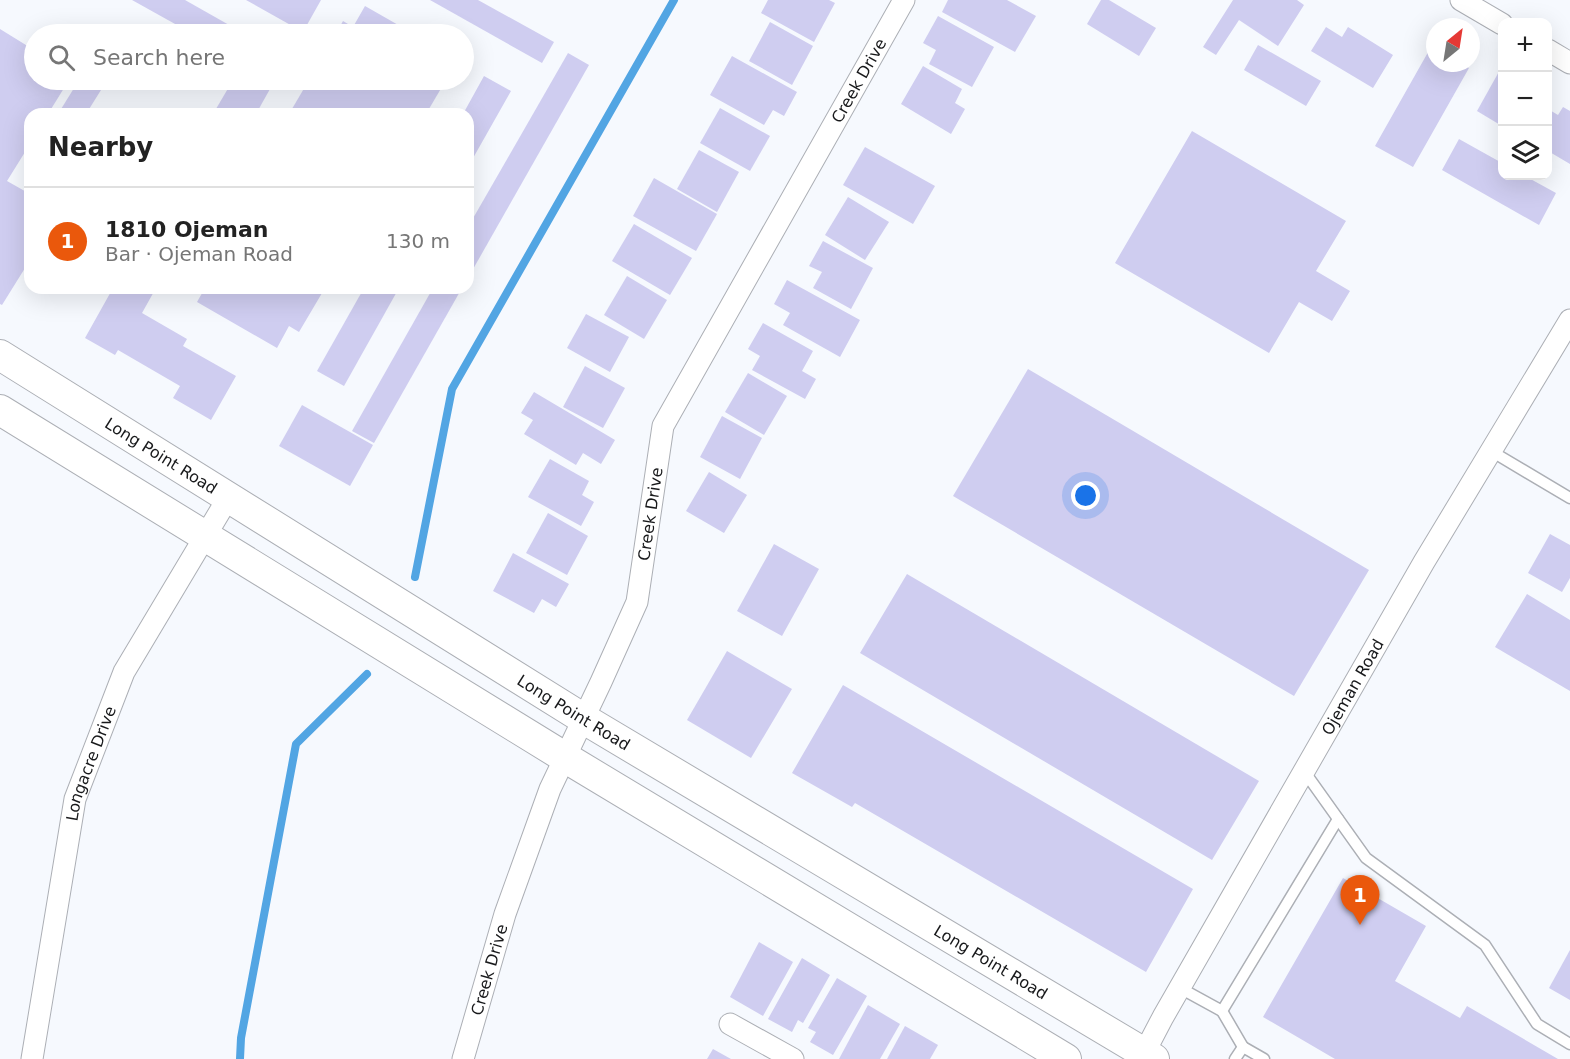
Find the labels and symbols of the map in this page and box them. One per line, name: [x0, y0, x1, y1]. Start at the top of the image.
north arrow: [1426, 18, 1480, 72]
street label: Creek Drive: [827, 35, 890, 126]
street label: Long Point Road: [102, 413, 221, 498]
street label: Creek Drive: [634, 466, 666, 562]
your location: [1071, 481, 1100, 510]
street label: Ojeman Road: [1317, 635, 1387, 738]
street label: Long Point Road: [514, 670, 634, 754]
street label: Longacre Drive: [62, 703, 120, 822]
pin: 1: [1340, 876, 1380, 925]
street label: Long Point Road: [931, 921, 1051, 1003]
street label: Creek Drive: [467, 922, 511, 1018]

